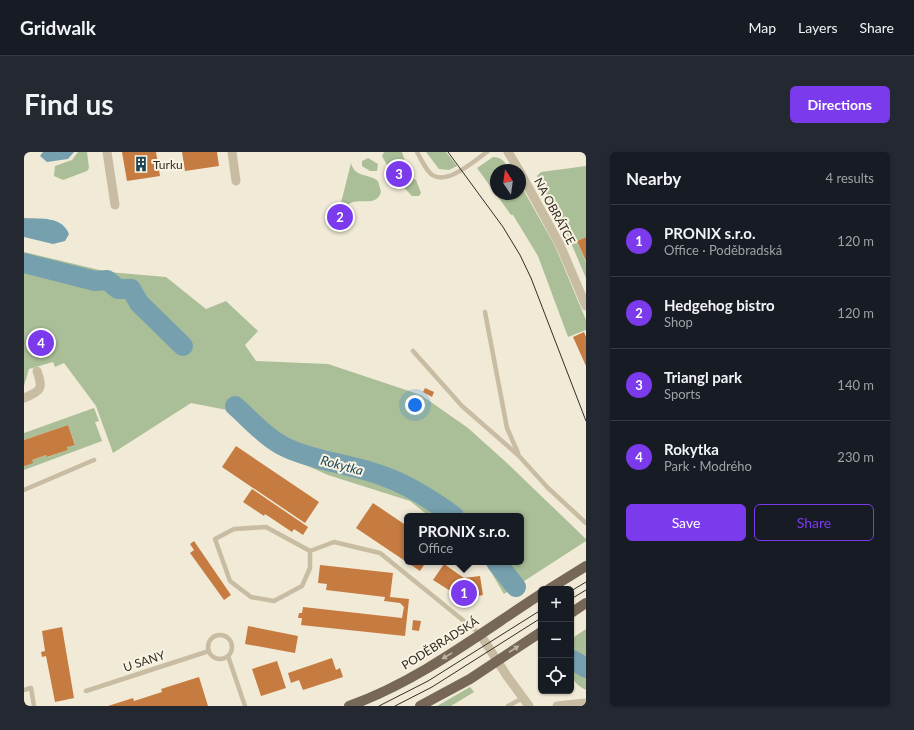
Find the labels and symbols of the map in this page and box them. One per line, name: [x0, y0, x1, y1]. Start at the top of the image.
building icon: Turku: [132, 155, 150, 173]
place label: Turku: [153, 157, 183, 172]
pin: 3: [386, 159, 412, 189]
north arrow: [490, 164, 526, 200]
street label: NA OBRÁTCE: [531, 175, 579, 247]
pin: 2: [327, 202, 353, 232]
pin: 4: [28, 328, 54, 358]
your location: [405, 395, 425, 415]
water label: Rokytka: [319, 452, 365, 478]
pin: 1: [451, 578, 477, 608]
street label: PODĚBRADSKÁ: [399, 613, 482, 673]
one-way arrow: [508, 646, 520, 653]
street label: U SANY: [121, 647, 167, 675]
one-way arrow: [441, 652, 453, 659]

